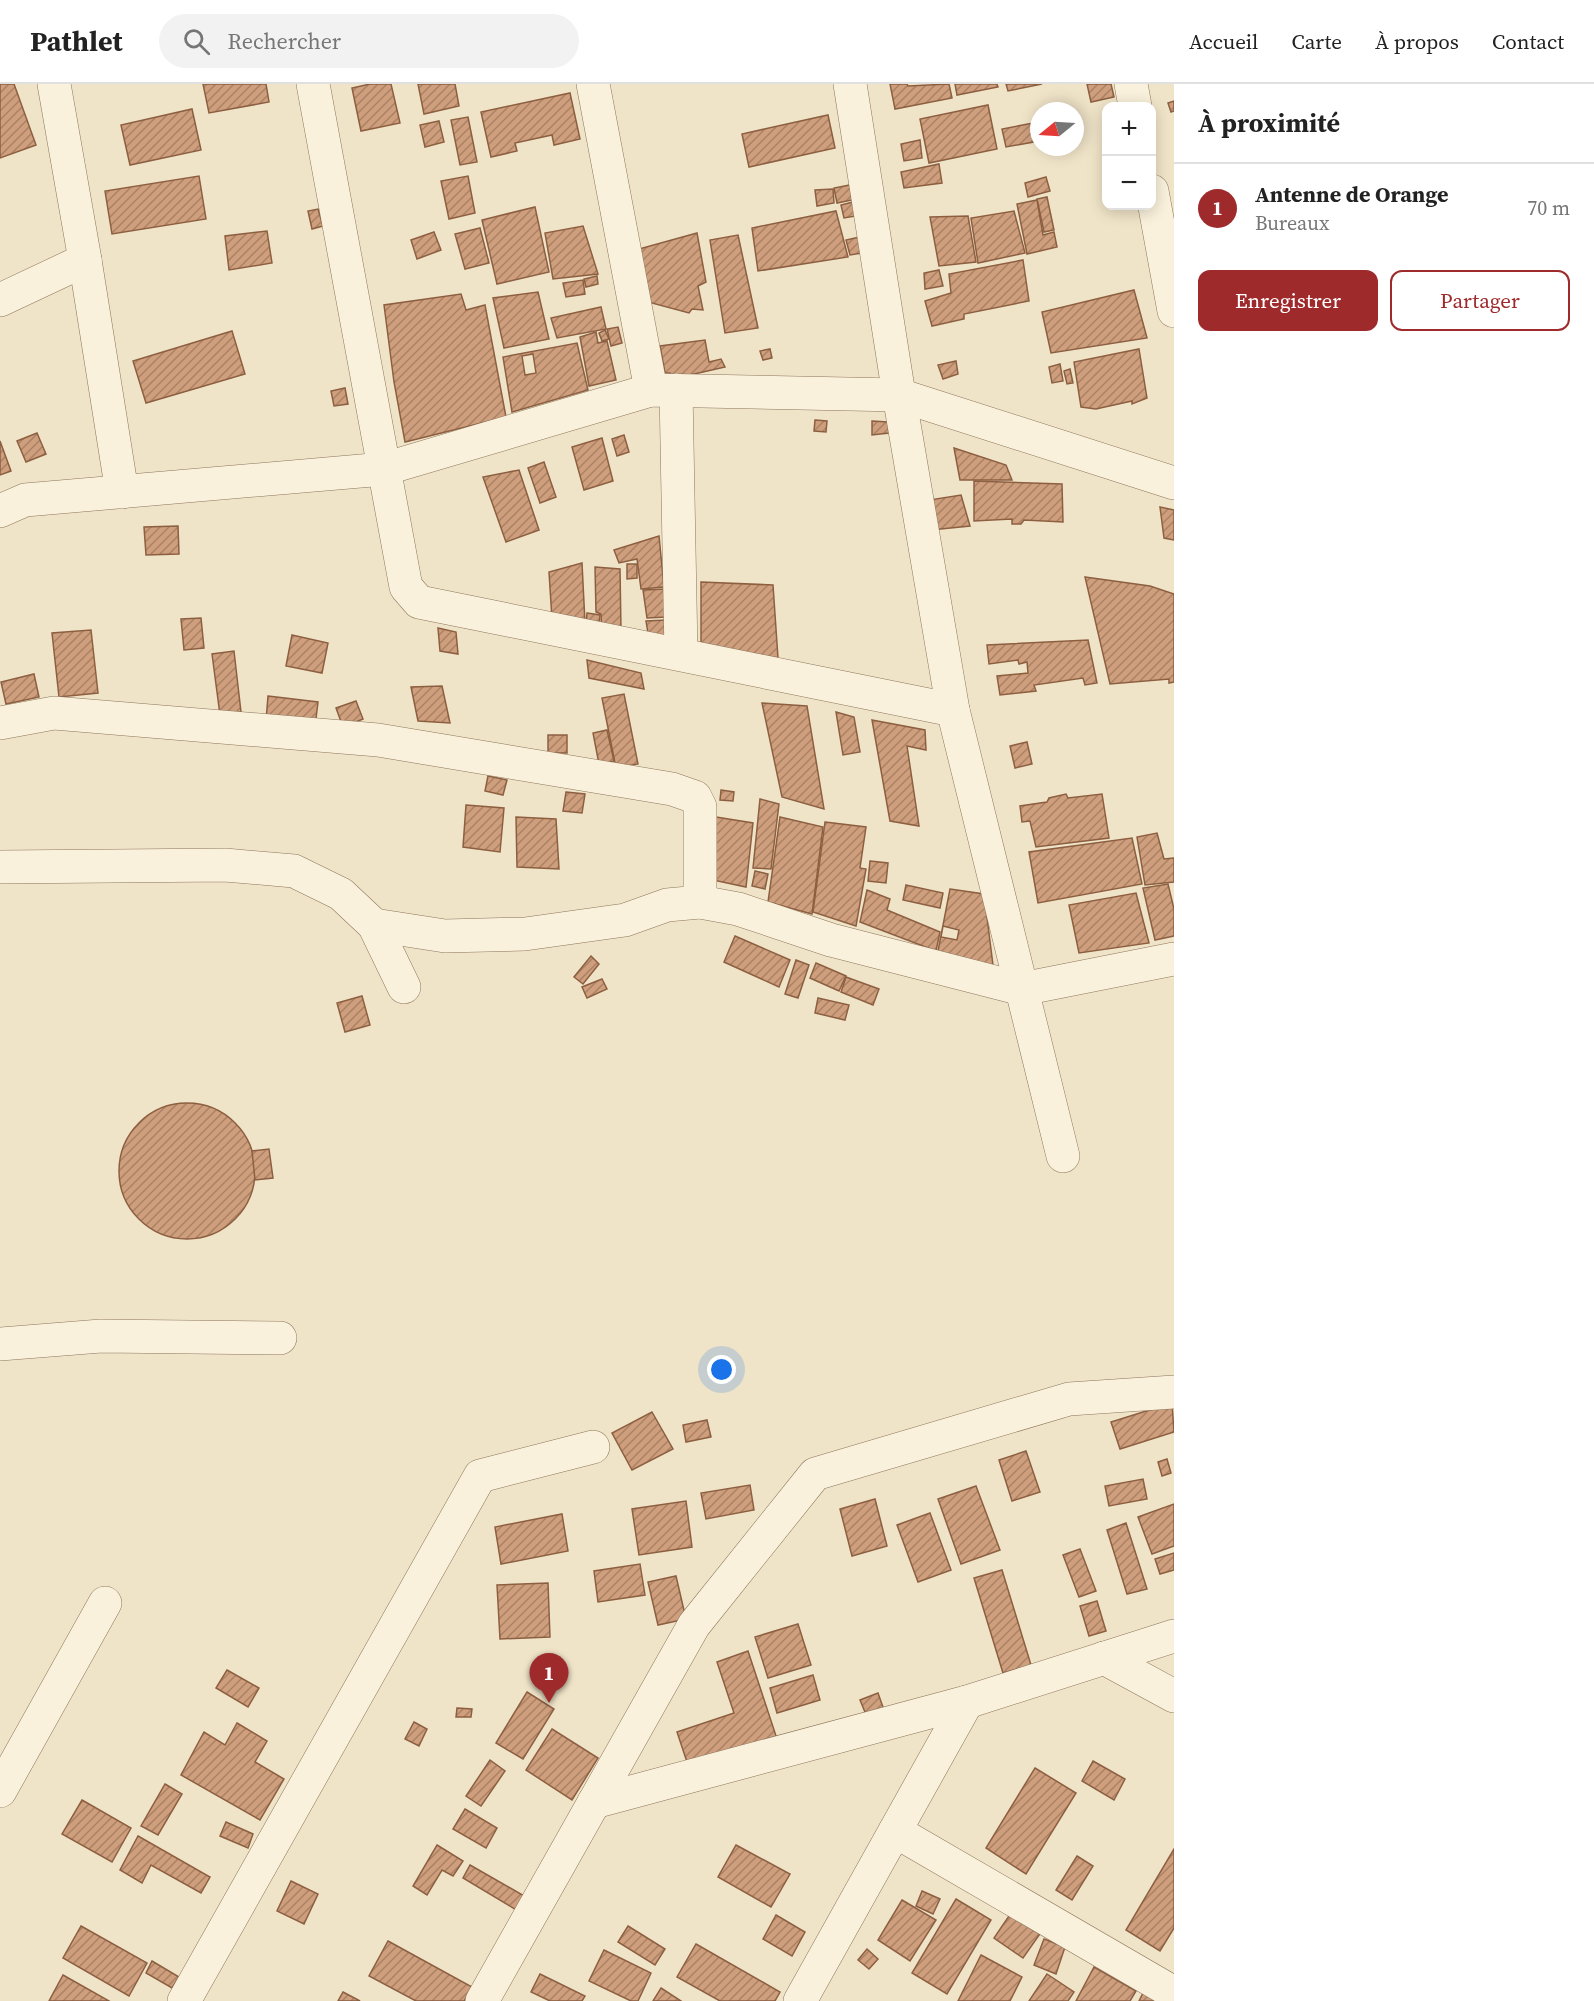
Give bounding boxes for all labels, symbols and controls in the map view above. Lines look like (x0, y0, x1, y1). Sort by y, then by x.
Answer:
search box (159, 14, 579, 68)
text: Pathlet (30, 22, 123, 60)
icon: search (180, 25, 213, 58)
text: Rechercher (228, 26, 341, 56)
text: Accueil (1189, 27, 1258, 56)
text: Carte (1291, 27, 1342, 56)
text: À propos (1375, 27, 1459, 56)
text: Contact (1492, 27, 1564, 56)
north arrow (1030, 102, 1084, 156)
map controls (1102, 102, 1156, 210)
button: + (1102, 102, 1156, 156)
text: À proximité (1198, 105, 1340, 141)
button: − (1102, 156, 1156, 210)
text: Antenne de Orange (1255, 179, 1448, 209)
text: 1 (1212, 194, 1223, 222)
text: 70 m (1527, 194, 1570, 222)
text: Bureaux (1255, 209, 1329, 237)
button: Enregistrer (1198, 270, 1378, 331)
button: Partager (1390, 270, 1570, 331)
your location (707, 1355, 736, 1384)
pin: 1 (530, 1654, 568, 1703)

